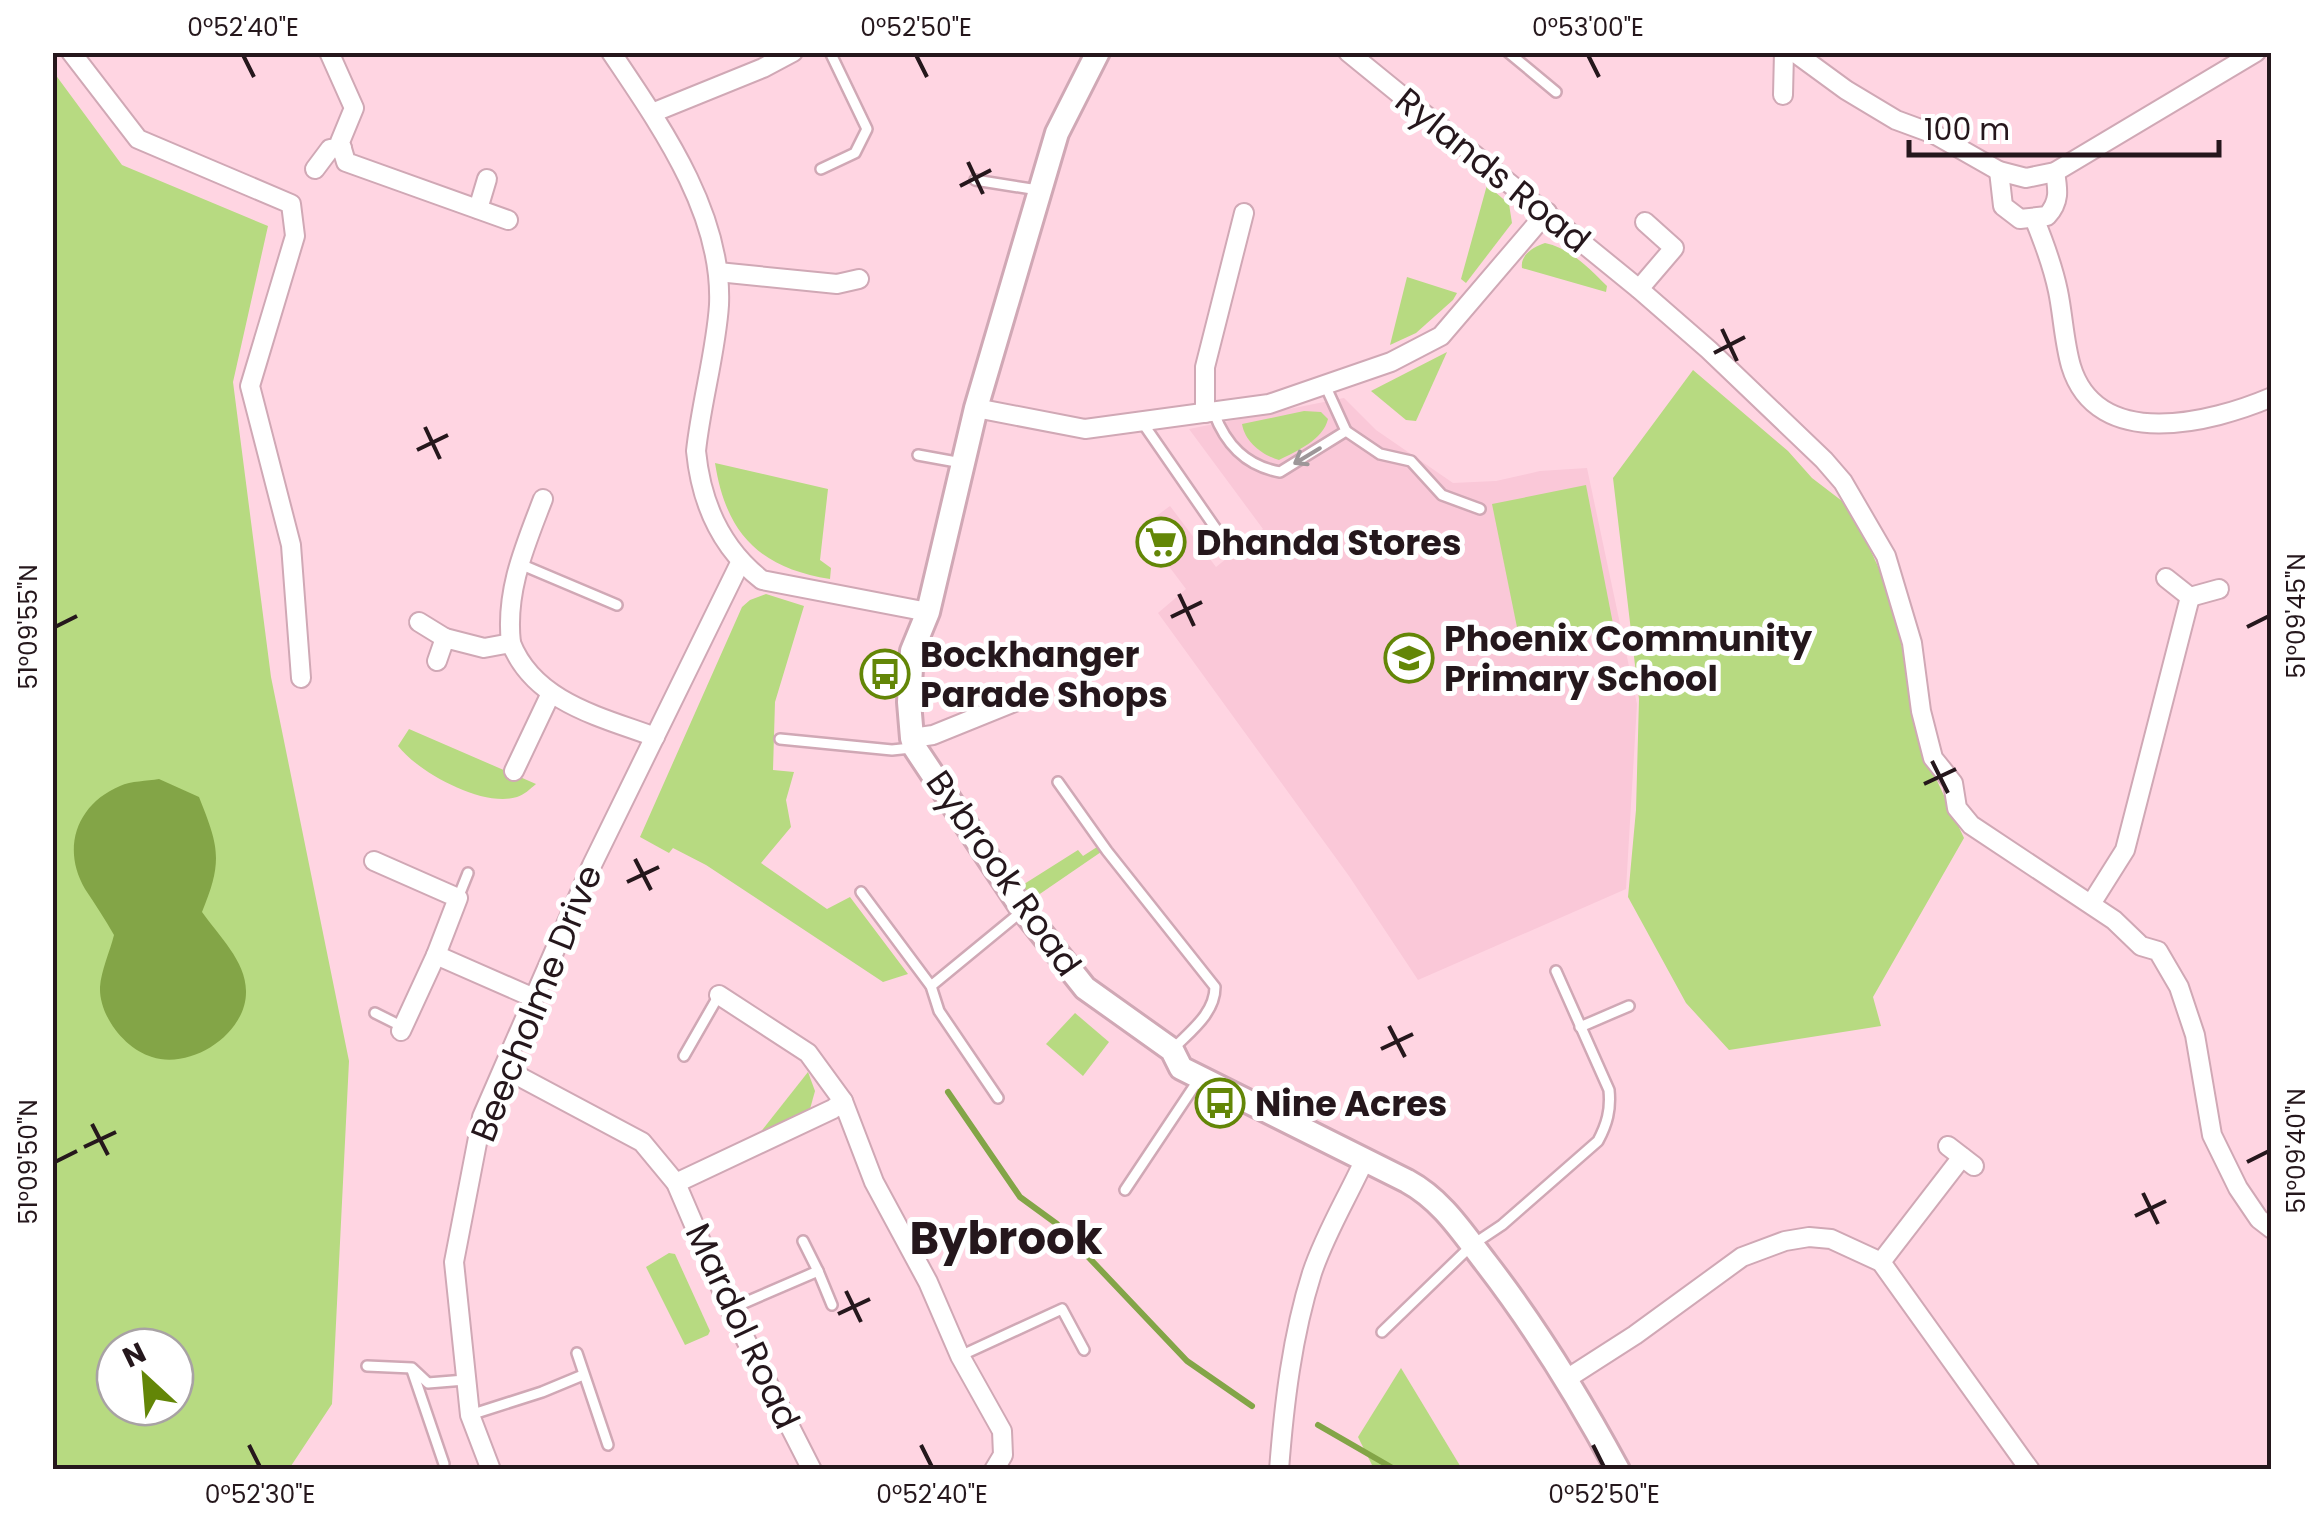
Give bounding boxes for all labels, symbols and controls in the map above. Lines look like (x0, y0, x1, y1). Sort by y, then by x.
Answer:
text: 0°52'40"E (187, 10, 299, 45)
text: 0°52'50"E (860, 10, 972, 45)
text: 0°53'00"E (1532, 10, 1644, 45)
street label: Rylands Road (1385, 76, 1601, 264)
scale bar (1909, 95, 2219, 157)
text: 100 m (1924, 108, 2010, 151)
one-way arrow (1293, 446, 1322, 466)
supermarket icon: Dhanda Stores (1135, 516, 1187, 568)
place label: Dhanda Stores (1196, 518, 1461, 567)
text: 51°09'45"N (2279, 553, 2314, 679)
text: 51°09'55"N (11, 564, 46, 690)
place label: Phoenix Community Primary School (1444, 614, 1813, 703)
place label: Bockhanger Parade Shops (920, 630, 1168, 719)
school or university icon: Phoenix Community Primary School (1383, 632, 1435, 684)
bus stop icon: Bockhanger Parade Shops (859, 648, 911, 700)
street label: Bybrook Road (915, 760, 1093, 986)
street label: Beecholme Drive (458, 857, 614, 1149)
bus stop icon: Nine Acres (1194, 1077, 1246, 1129)
place label: Nine Acres (1255, 1079, 1447, 1128)
text: 51°09'40"N (2279, 1088, 2314, 1214)
text: 51°09'50"N (11, 1099, 46, 1225)
district label: Bybrook (909, 1207, 1103, 1270)
street label: Mardol Road (674, 1215, 812, 1437)
north arrow (95, 1327, 195, 1427)
text: N (116, 1333, 152, 1377)
text: 0°52'30"E (205, 1477, 315, 1512)
text: 0°52'40"E (876, 1477, 988, 1512)
text: 0°52'50"E (1548, 1477, 1660, 1512)

